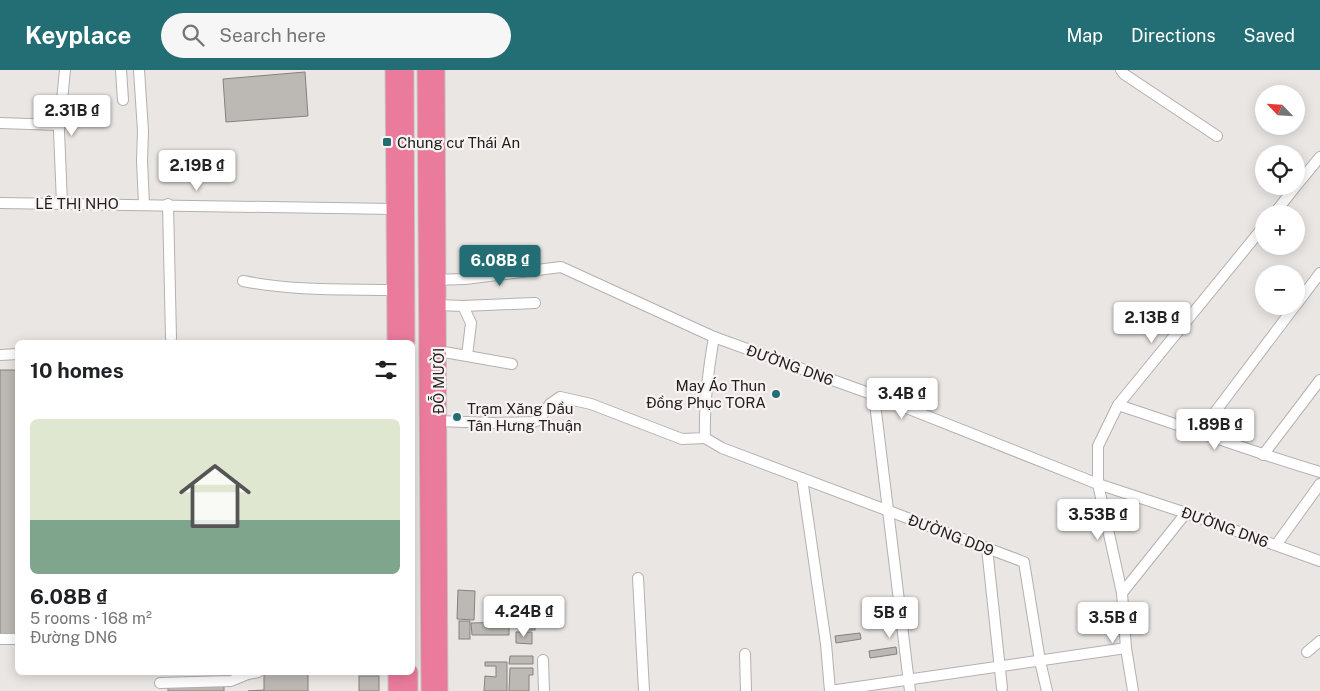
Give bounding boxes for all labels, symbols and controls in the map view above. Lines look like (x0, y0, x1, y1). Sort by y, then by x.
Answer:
search box (161, 13, 511, 58)
text: Keyplace (25, 21, 131, 49)
icon: search (179, 21, 207, 49)
text: Search here (219, 24, 326, 46)
text: Map (1066, 25, 1103, 46)
text: Directions (1131, 25, 1216, 46)
text: Saved (1244, 25, 1295, 46)
north arrow (1255, 85, 1305, 135)
map controls (1255, 85, 1305, 315)
pin: 2.31B ₫ (26, 94, 118, 137)
text: 2.31B ₫ (44, 101, 100, 120)
place label: Chung cư Thái An (397, 134, 520, 151)
marker: Chung cư Thái An (381, 136, 393, 148)
button: locate (1255, 145, 1305, 195)
pin: 2.19B ₫ (151, 150, 243, 192)
text: 2.19B ₫ (170, 156, 225, 175)
street label: LÊ THỊ NHO (35, 195, 119, 212)
button: + (1255, 205, 1305, 255)
pin: 6.08B ₫ (454, 244, 546, 287)
text: 6.08B ₫ (470, 251, 530, 270)
button: − (1255, 265, 1305, 315)
pin: 2.13B ₫ (1106, 302, 1198, 344)
text: 2.13B ₫ (1124, 308, 1180, 327)
street label: ĐƯỜNG DN6 (744, 340, 836, 389)
street label: ĐỖ MƯỜI (428, 348, 447, 414)
icon: filters (372, 356, 400, 384)
text: 10 homes (30, 358, 124, 383)
place label: May Áo Thun Đồng Phục TORA (646, 377, 766, 411)
pin: 3.4B ₫ (861, 378, 943, 420)
text: 3.4B ₫ (878, 384, 926, 403)
marker: May Áo Thun Đồng Phục TORA (770, 388, 782, 400)
place label: Trạm Xăng Dầu Tân Hưng Thuận (467, 400, 582, 434)
pin: 1.89B ₫ (1169, 408, 1261, 451)
marker: Trạm Xăng Dầu Tân Hưng Thuận (451, 411, 463, 423)
text: 1.89B ₫ (1187, 415, 1243, 434)
icon: home (170, 451, 260, 541)
pin: 3.53B ₫ (1052, 498, 1144, 541)
street label: ĐƯỜNG DN6 (1179, 502, 1271, 551)
text: 3.53B ₫ (1068, 505, 1128, 524)
street label: ĐƯỜNG DD9 (906, 510, 997, 559)
text: 6.08B ₫ (30, 584, 107, 609)
pin: 4.24B ₫ (478, 596, 570, 638)
pin: 5B ₫ (860, 596, 920, 639)
text: 4.24B ₫ (495, 602, 553, 621)
pin: 3.5B ₫ (1072, 602, 1154, 644)
text: 5B ₫ (873, 603, 907, 622)
text: 3.5B ₫ (1089, 608, 1137, 627)
text: 5 rooms · 168 m² (30, 609, 152, 628)
text: Đường DN6 (30, 628, 117, 647)

